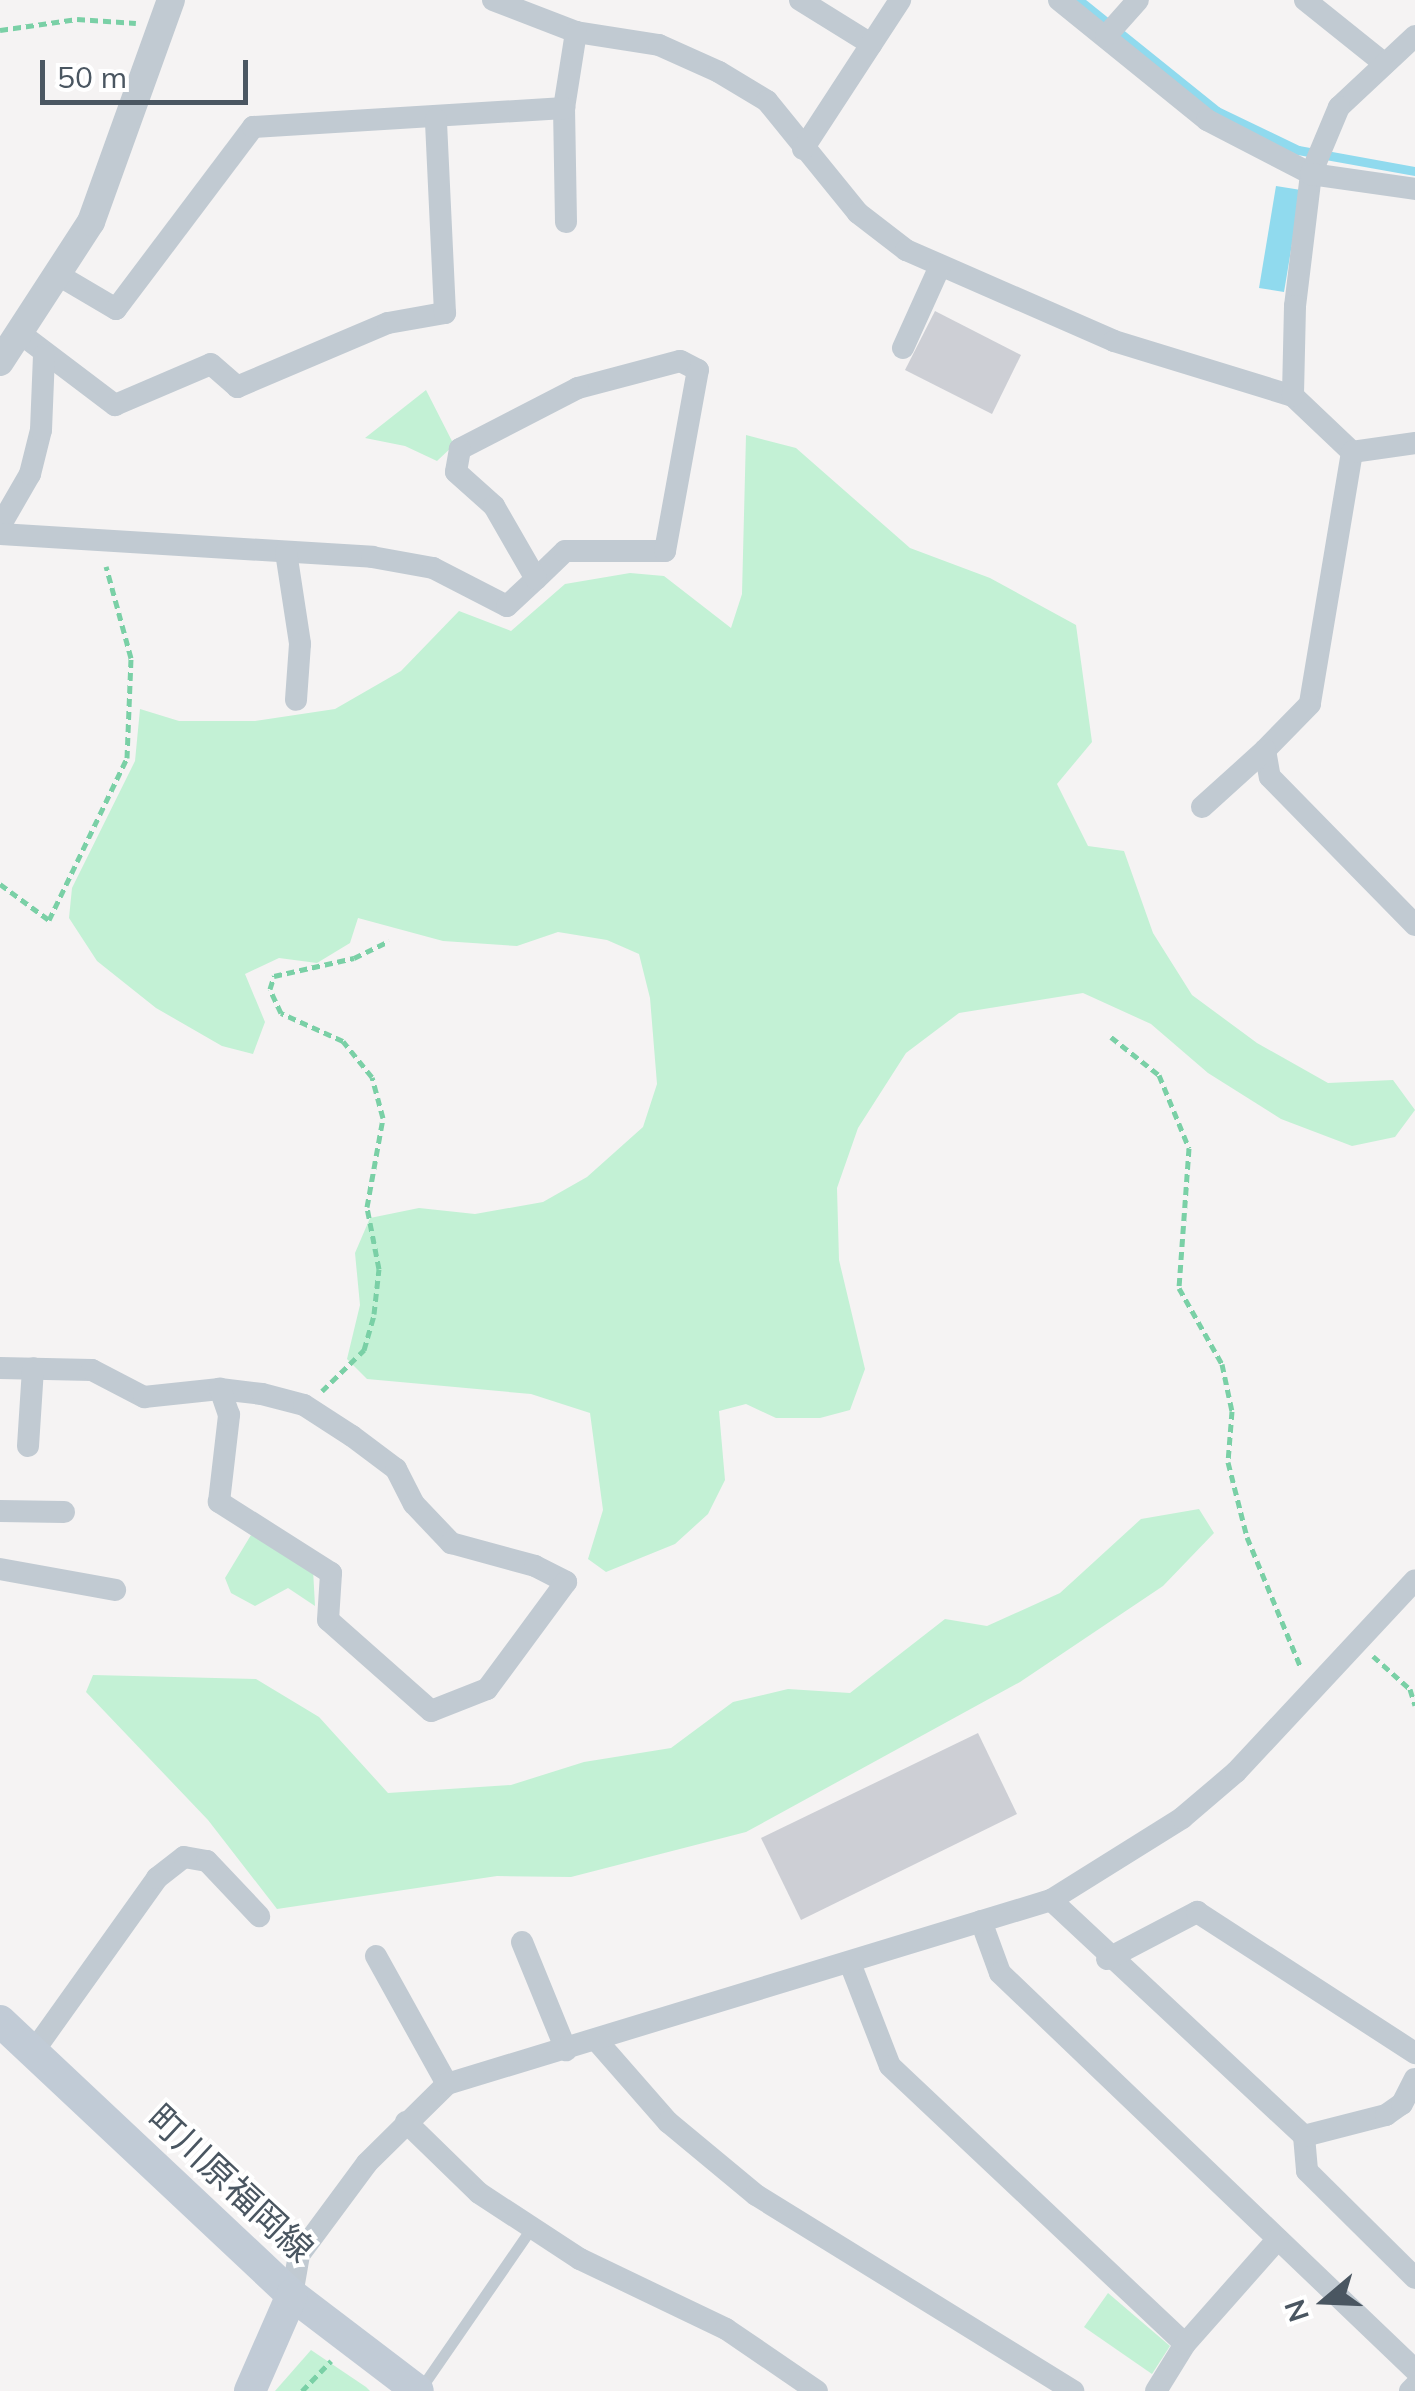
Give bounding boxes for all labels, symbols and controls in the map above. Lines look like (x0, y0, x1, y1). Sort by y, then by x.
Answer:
scale bar (45, 40, 252, 102)
text: 50 m (57, 58, 127, 96)
street label: 町川原福岡線 (140, 2096, 322, 2270)
north arrow (1275, 2251, 1375, 2351)
text: N (1276, 2295, 1316, 2327)

